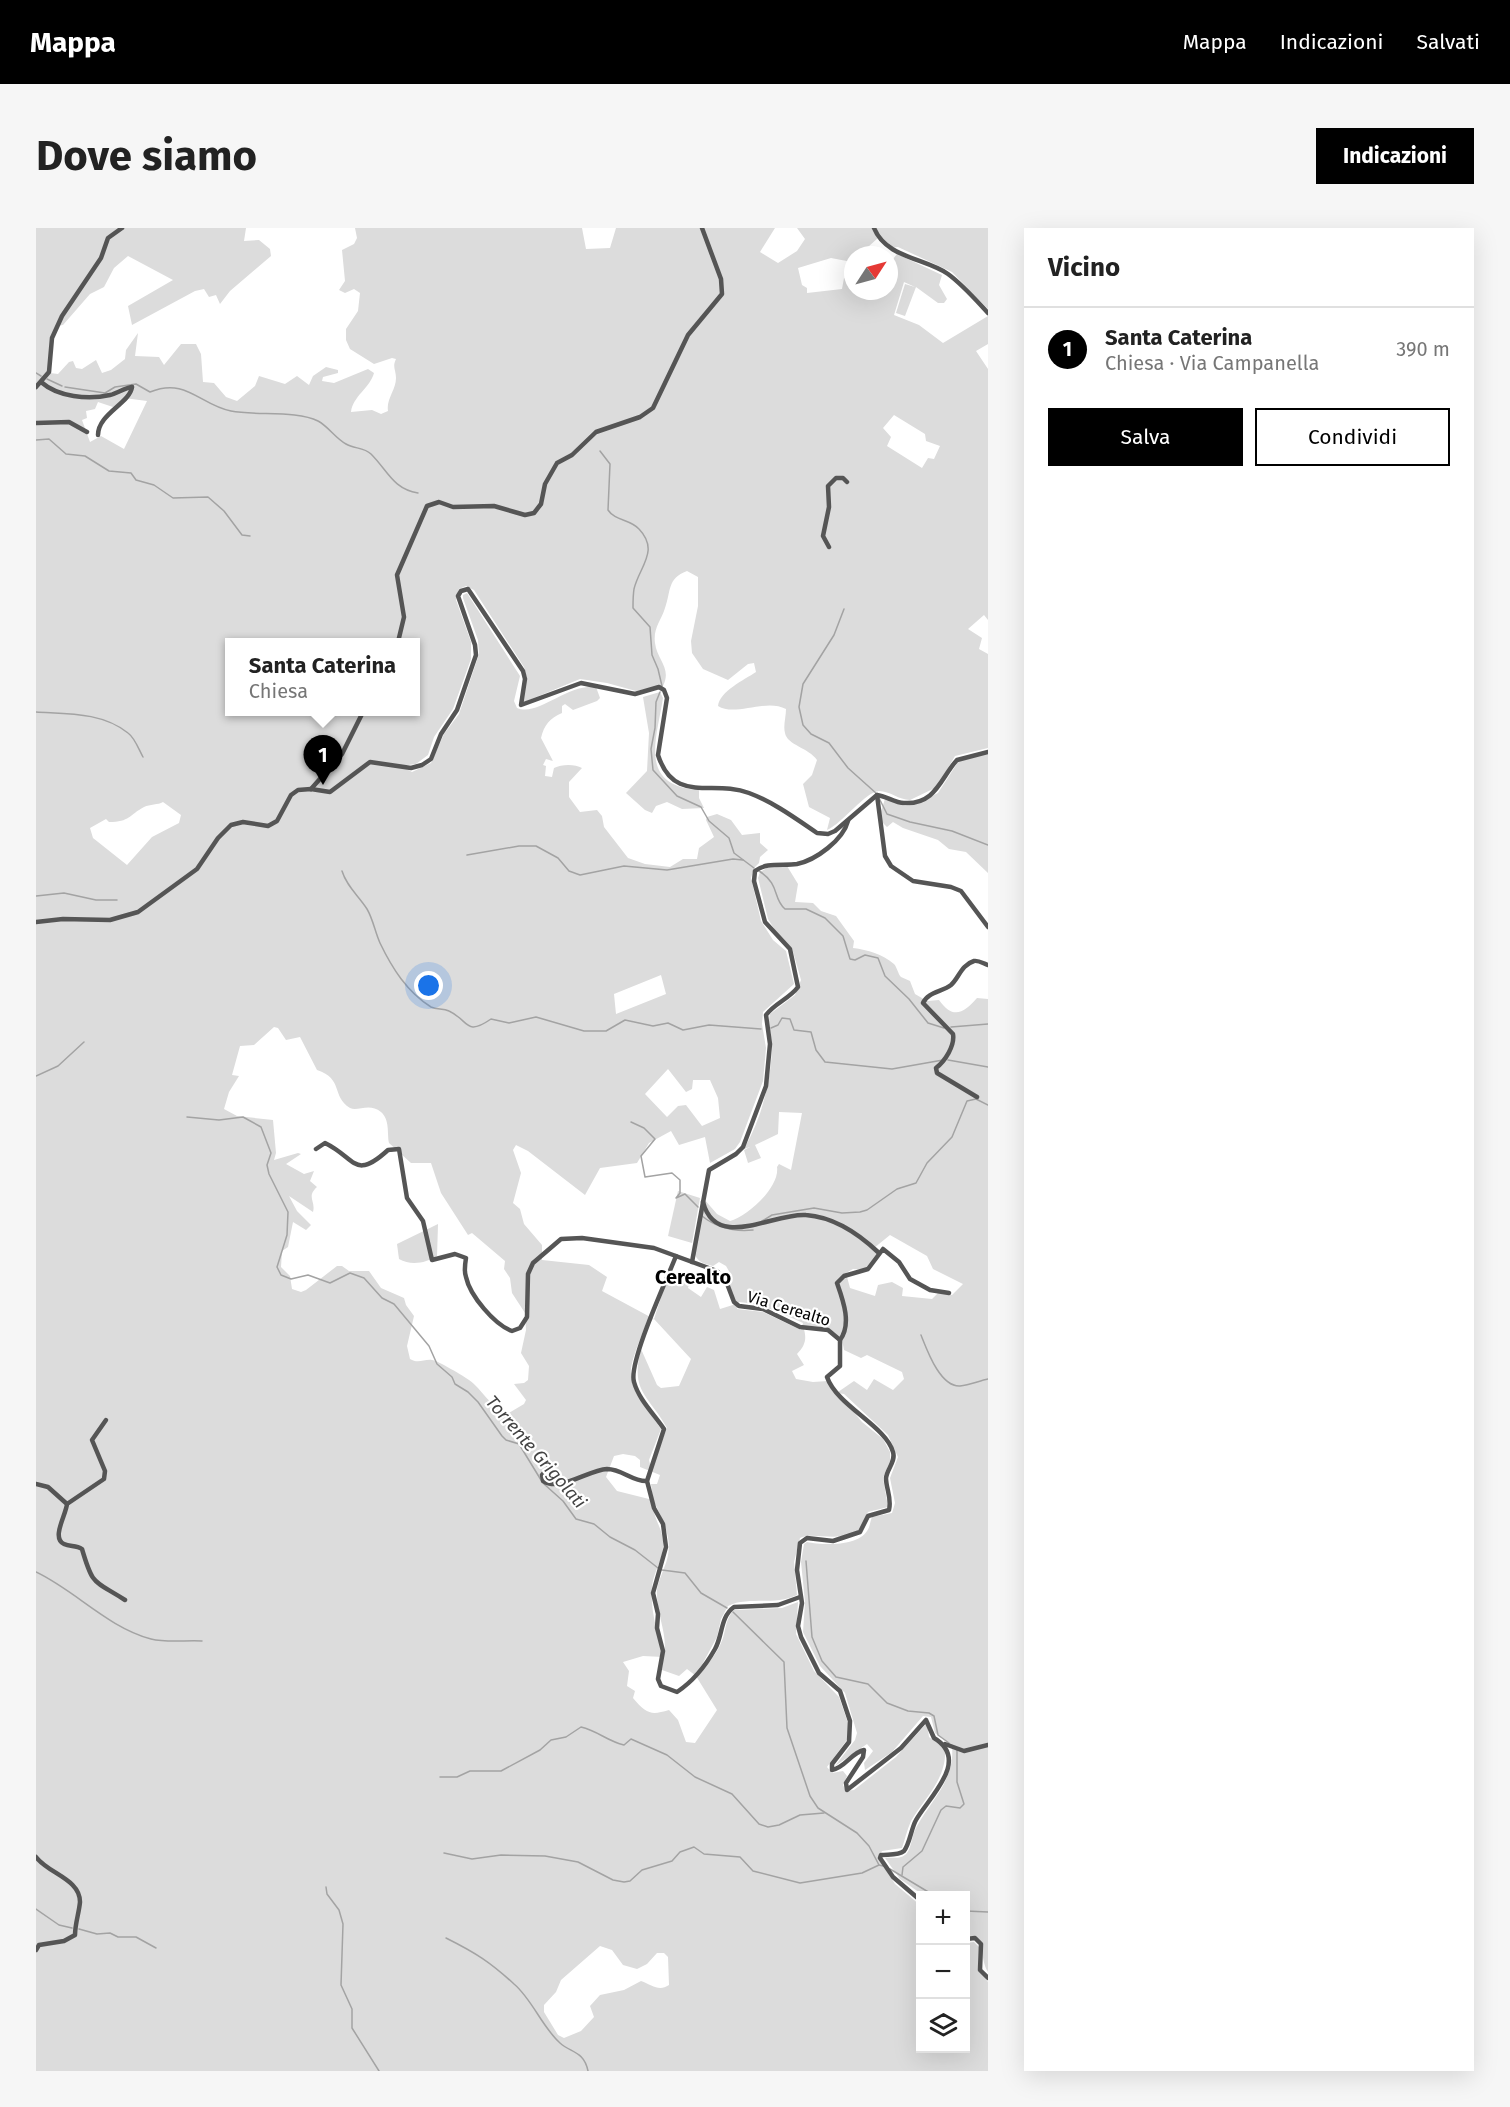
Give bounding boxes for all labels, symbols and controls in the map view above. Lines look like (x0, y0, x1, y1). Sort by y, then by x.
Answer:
text: Mappa (30, 26, 116, 59)
text: Mappa (1183, 29, 1247, 55)
text: Indicazioni (1280, 29, 1383, 55)
text: Salvati (1416, 29, 1480, 55)
button: Indicazioni (1316, 128, 1474, 184)
text: Dove siamo (36, 131, 257, 181)
north arrow (844, 246, 898, 300)
text: Vicino (1048, 252, 1120, 283)
text: Santa Caterina (1105, 324, 1252, 351)
text: 1 (1063, 337, 1072, 361)
text: 390 m (1396, 337, 1450, 361)
text: Chiesa · Via Campanella (1105, 351, 1319, 375)
button: Salva (1048, 408, 1243, 466)
button: Condividi (1255, 408, 1450, 466)
popup (225, 638, 420, 716)
text: Santa Caterina (249, 652, 396, 679)
text: Chiesa (249, 679, 308, 703)
pin: 1 (304, 736, 342, 785)
your location (414, 971, 443, 1000)
district label: Cerealto (655, 1265, 731, 1289)
street label: Via Cerealto (745, 1287, 833, 1330)
water label: Torrente Grigolati (481, 1391, 591, 1513)
map controls (916, 1891, 970, 2053)
button: + (916, 1891, 970, 1945)
button: − (916, 1945, 970, 1999)
button: layers (916, 1999, 970, 2053)

